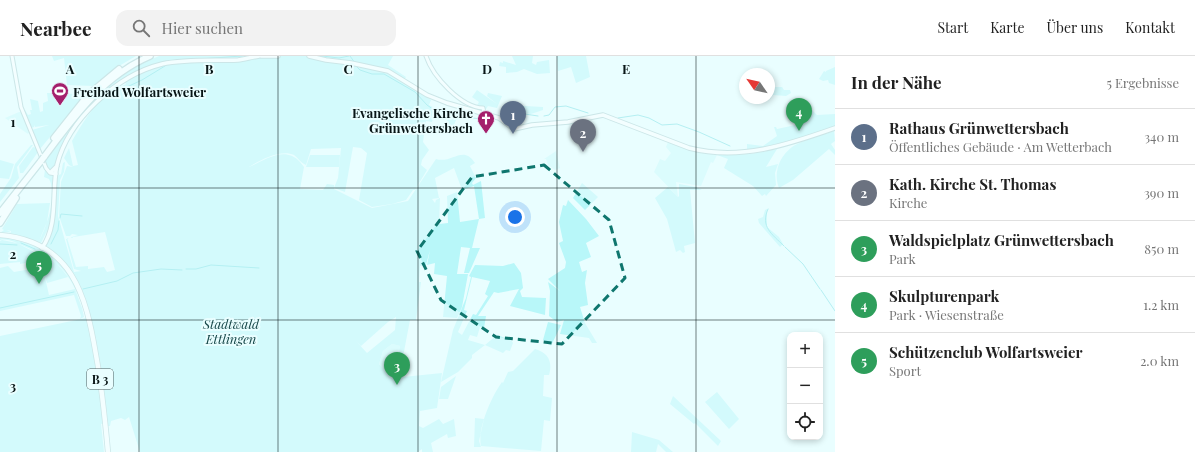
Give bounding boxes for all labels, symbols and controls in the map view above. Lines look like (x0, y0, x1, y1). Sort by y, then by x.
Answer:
search box (116, 10, 396, 46)
text: Nearbee (20, 15, 92, 41)
icon: search (130, 17, 152, 39)
text: Hier suchen (162, 18, 243, 38)
text: Start (937, 18, 968, 37)
text: Karte (990, 18, 1025, 37)
text: Über uns (1047, 18, 1103, 37)
text: Kontakt (1125, 18, 1175, 37)
text: A (65, 60, 75, 77)
text: B (205, 60, 214, 77)
text: C (343, 60, 353, 77)
text: D (482, 60, 492, 77)
text: E (622, 60, 630, 77)
north arrow (739, 68, 775, 104)
text: In der Nähe (851, 71, 942, 93)
text: 5 Ergebnisse (1106, 74, 1179, 91)
sports icon: Freibad Wolfartsweier (50, 81, 70, 106)
place label: Freibad Wolfartsweier (73, 83, 206, 100)
pin: 4 (786, 98, 812, 131)
pin: 1 (500, 101, 526, 134)
place label: Evangelische Kirche Grünwettersbach (352, 104, 473, 136)
church icon: Evangelische Kirche Grünwettersbach (476, 109, 496, 134)
text: 1 (11, 113, 16, 130)
text: Rathaus Grünwettersbach (889, 118, 1069, 138)
pin: 2 (570, 119, 596, 152)
text: 1 (862, 128, 866, 145)
text: 340 m (1144, 128, 1179, 145)
text: Öffentliches Gebäude · Am Wetterbach (889, 138, 1112, 155)
text: Kath. Kirche St. Thomas (889, 174, 1056, 194)
text: 2 (861, 184, 867, 201)
text: 390 m (1144, 184, 1179, 201)
text: Kirche (889, 194, 927, 211)
your location (505, 207, 525, 227)
text: Waldspielplatz Grünwettersbach (889, 230, 1114, 250)
text: 3 (861, 240, 867, 257)
text: 850 m (1144, 240, 1179, 257)
text: 2 (10, 245, 17, 262)
text: Park (889, 250, 916, 267)
pin: 5 (26, 251, 52, 284)
text: Skulpturenpark (889, 286, 999, 306)
text: 4 (861, 296, 867, 313)
text: 1.2 km (1143, 296, 1179, 313)
text: Park · Wiesenstraße (889, 306, 1004, 323)
park label: Stadtwald Ettlingen (202, 315, 260, 347)
map controls (787, 332, 823, 440)
button: + (787, 332, 823, 368)
text: Schützenclub Wolfartsweier (889, 342, 1082, 362)
pin: 3 (384, 352, 410, 385)
text: 5 (861, 352, 867, 369)
text: 2.0 km (1140, 352, 1179, 369)
text: Sport (889, 362, 921, 379)
button: − (787, 368, 823, 404)
road number: B 3 (87, 369, 113, 389)
text: 3 (10, 377, 16, 394)
button: locate (787, 404, 823, 440)

